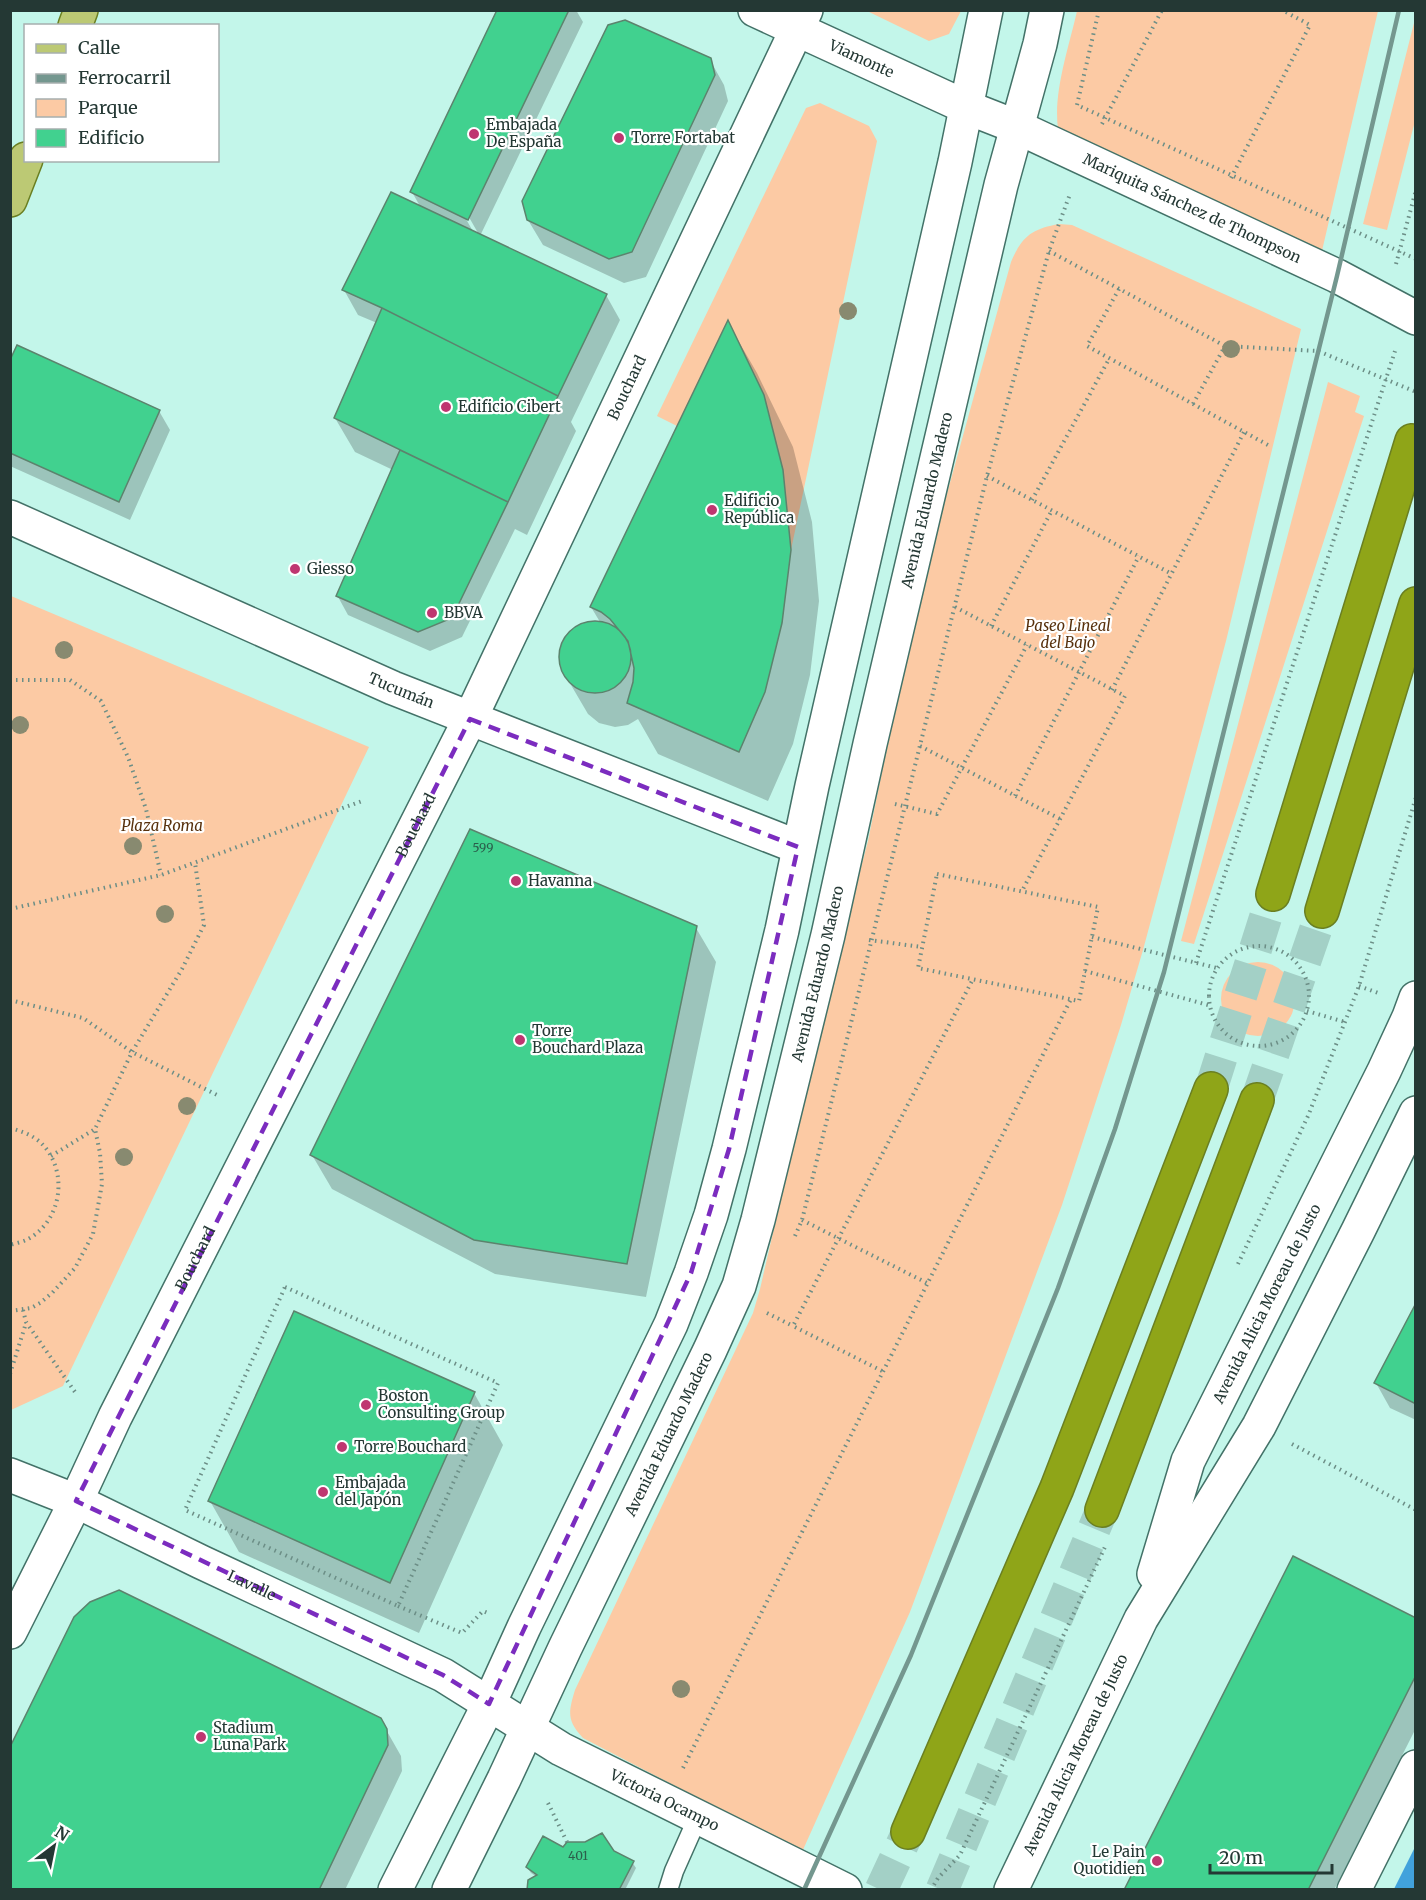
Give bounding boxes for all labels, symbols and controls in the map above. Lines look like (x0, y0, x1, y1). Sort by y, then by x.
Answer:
legend (24, 24, 219, 162)
street label: Viamonte (825, 35, 897, 82)
text: Calle (78, 36, 120, 59)
text: Ferrocarril (78, 66, 171, 89)
text: Parque (78, 96, 138, 119)
place label: Embajada De España (486, 115, 561, 151)
text: Edificio (78, 126, 144, 149)
marker: Embajada De España (467, 127, 481, 141)
place label: Torre Fortabat (631, 128, 735, 147)
marker: Torre Fortabat (612, 131, 626, 145)
street label: Mariquita Sánchez de Thompson (1080, 149, 1304, 267)
street label: Bouchard (603, 352, 650, 423)
place label: Edificio Cibert (458, 397, 561, 416)
marker: Edificio Cibert (439, 400, 453, 414)
street label: Avenida Eduardo Madero (897, 410, 956, 591)
place label: Edificio República (724, 491, 794, 527)
marker: Edificio República (705, 503, 719, 517)
place label: Giesso (307, 559, 354, 578)
marker: Giesso (288, 562, 302, 576)
place label: BBVA (444, 603, 483, 622)
marker: BBVA (425, 606, 439, 620)
park label: Paseo Lineal del Bajo (1025, 616, 1111, 652)
street label: Tucumán (365, 668, 437, 712)
street label: Bouchard (391, 790, 440, 860)
park label: Plaza Roma (121, 816, 203, 835)
house number: 599 (472, 840, 494, 855)
place label: Havanna (528, 871, 592, 890)
marker: Havanna (509, 874, 523, 888)
street label: Avenida Eduardo Madero (787, 884, 848, 1065)
place label: Torre Bouchard Plaza (532, 1021, 643, 1057)
marker: Torre Bouchard Plaza (513, 1033, 527, 1047)
street label: Avenida Alicia Moreau de Justo (1208, 1200, 1325, 1407)
street label: Bouchard (171, 1223, 219, 1294)
street label: Avenida Eduardo Madero (620, 1349, 717, 1520)
place label: Boston Consulting Group (378, 1386, 505, 1422)
marker: Boston Consulting Group (359, 1398, 373, 1412)
place label: Torre Bouchard (354, 1437, 466, 1456)
marker: Torre Bouchard (335, 1440, 349, 1454)
place label: Embajada del Japón (335, 1473, 406, 1509)
marker: Embajada del Japón (316, 1485, 330, 1499)
street label: Lavalle (225, 1566, 279, 1605)
street label: Avenida Alicia Moreau de Justo (1019, 1651, 1132, 1859)
place label: Stadium Luna Park (213, 1718, 287, 1754)
marker: Stadium Luna Park (194, 1730, 208, 1744)
street label: Victoria Ocampo (606, 1764, 723, 1835)
north arrow (24, 1816, 84, 1876)
text: N (51, 1821, 73, 1845)
scale bar (1210, 1837, 1332, 1875)
place label: Le Pain Quotidien (1073, 1842, 1145, 1878)
text: 20 m (1219, 1846, 1263, 1869)
house number: 401 (568, 1848, 589, 1863)
marker: Le Pain Quotidien (1150, 1854, 1164, 1868)

